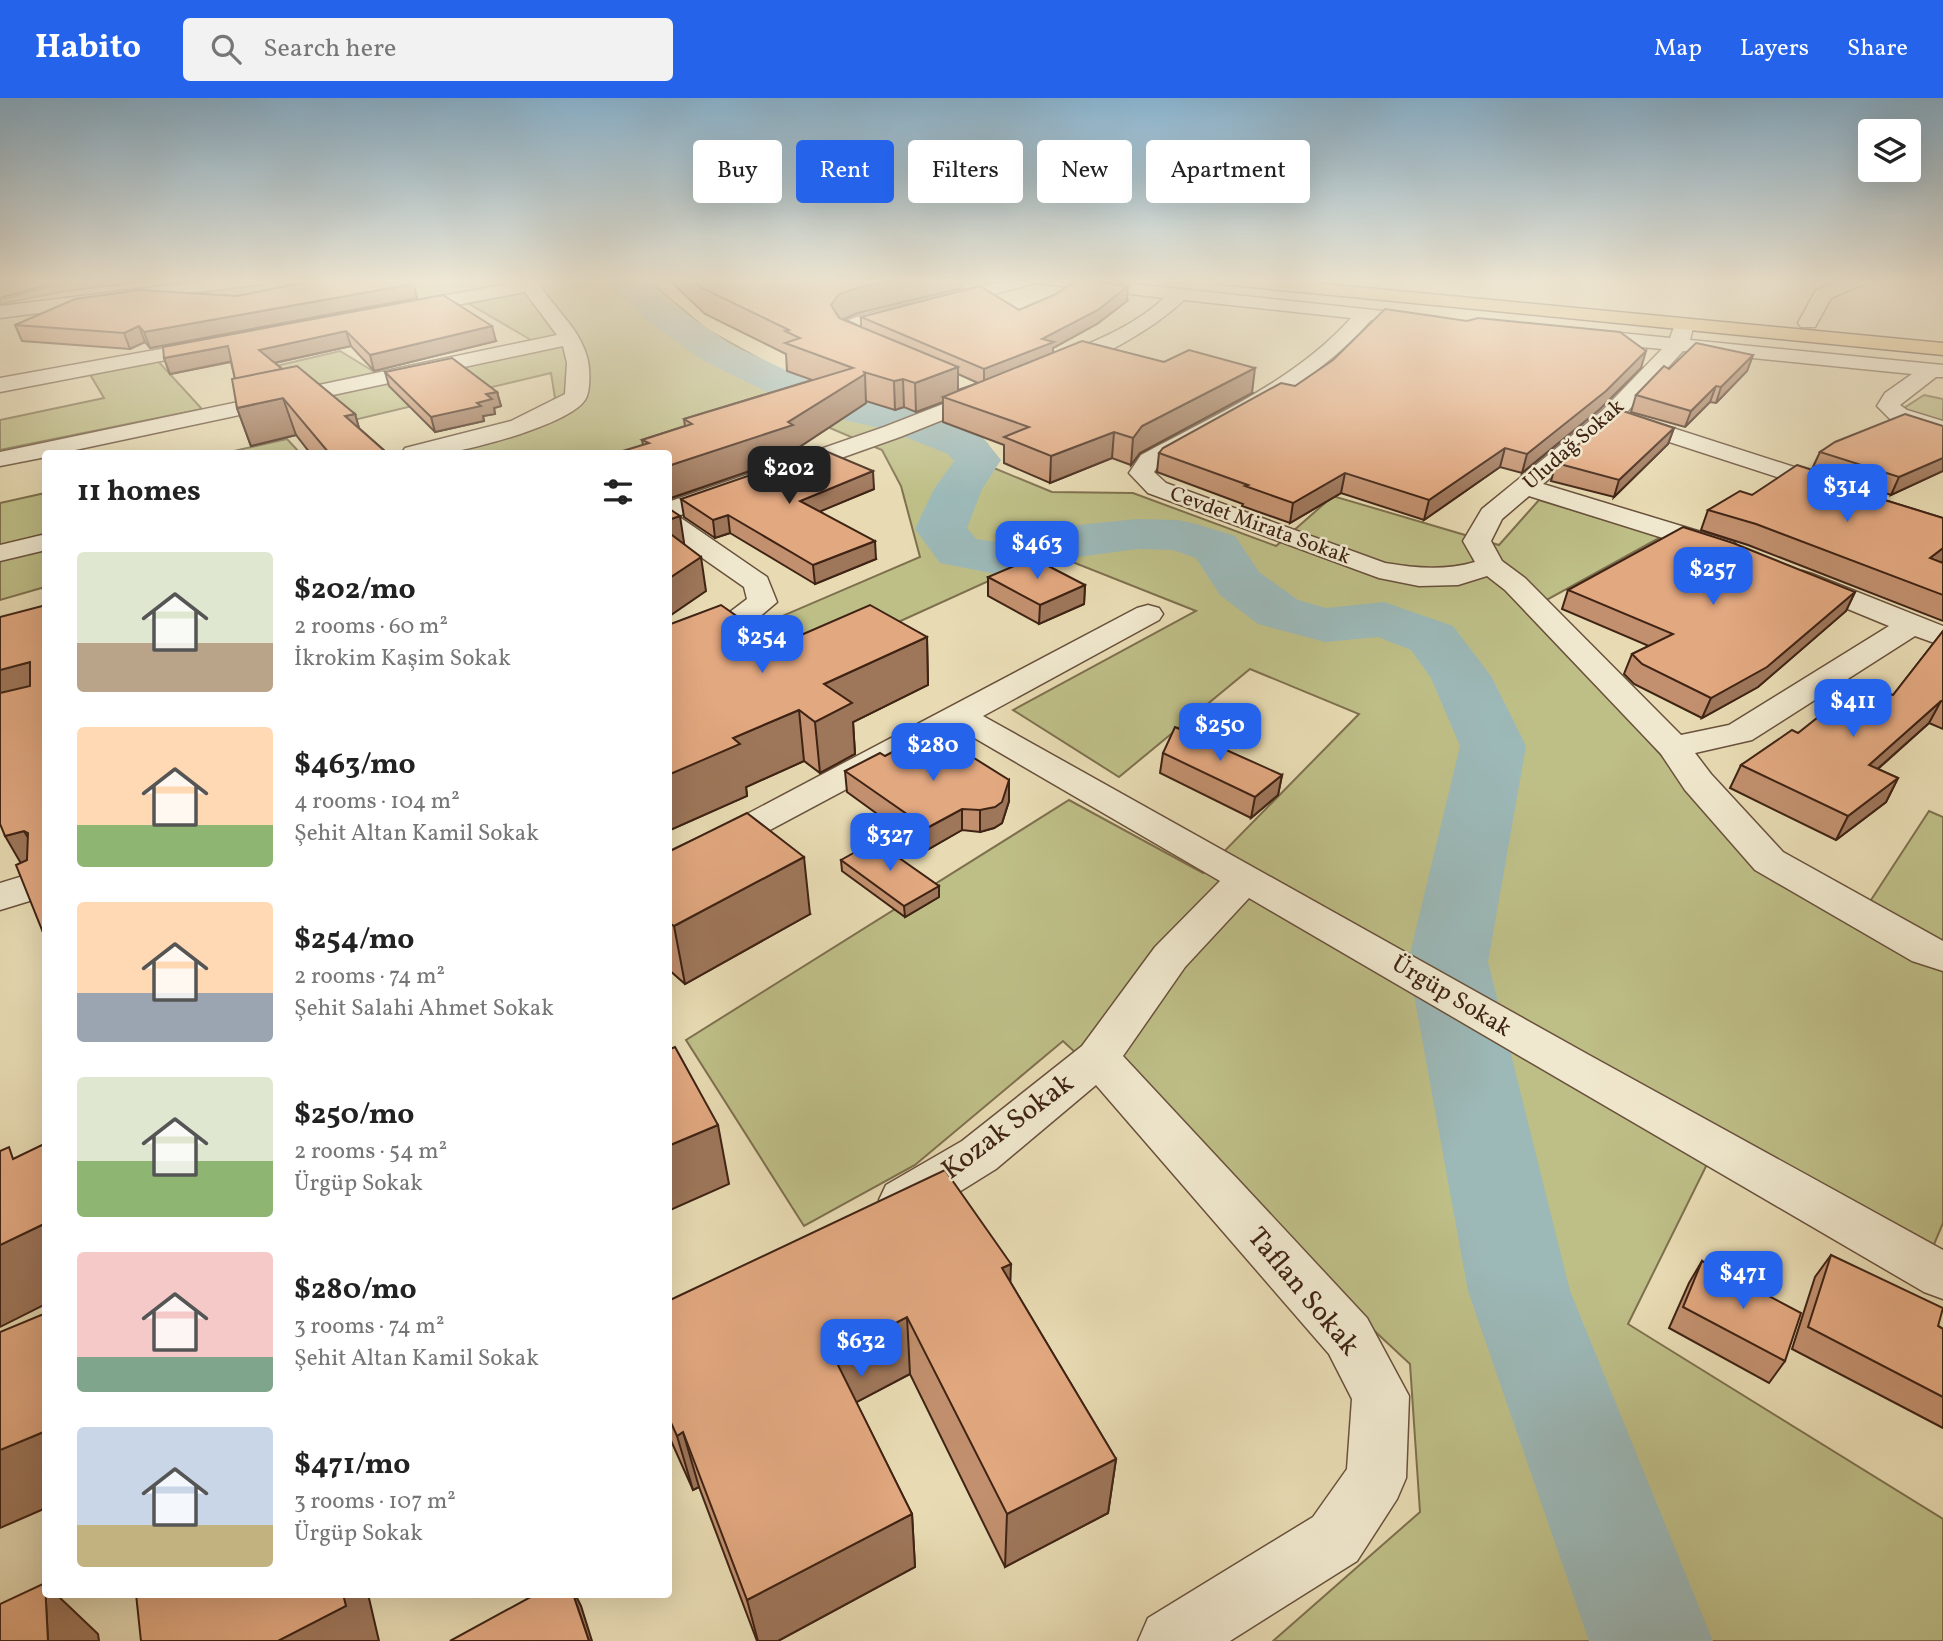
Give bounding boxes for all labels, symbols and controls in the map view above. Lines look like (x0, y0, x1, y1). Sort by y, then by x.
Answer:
search box (183, 18, 673, 81)
text: Habito (35, 26, 141, 72)
icon: search (207, 30, 245, 68)
text: Search here (263, 31, 396, 67)
text: Map (1654, 32, 1702, 66)
text: Layers (1740, 32, 1809, 66)
text: Share (1847, 32, 1908, 66)
map controls (1858, 119, 1921, 182)
button: layers (1858, 119, 1921, 182)
chip: Buy (693, 140, 782, 203)
chip: Rent (796, 140, 894, 203)
chip: Filters (908, 140, 1023, 203)
chip: New (1037, 140, 1132, 203)
chip: Apartment (1146, 140, 1310, 203)
street label: Uludağ Sokak (1517, 393, 1631, 497)
pin: $202 (748, 446, 830, 506)
text: $202 (764, 453, 814, 485)
pin: $314 (1806, 464, 1888, 524)
text: 11 homes (77, 471, 201, 513)
text: $314 (1823, 471, 1871, 503)
icon: filters (599, 473, 637, 511)
street label: Cevdet Mirata Sokak (1166, 480, 1355, 572)
pin: $463 (996, 522, 1078, 581)
text: $463 (1012, 528, 1062, 560)
pin: $257 (1672, 547, 1754, 607)
text: $257 (1690, 554, 1736, 586)
text: $202/mo (294, 569, 416, 611)
icon: home (133, 580, 217, 664)
text: 2 rooms · 60 m² (294, 611, 448, 643)
pin: $254 (721, 616, 803, 675)
text: $254 (737, 622, 787, 654)
text: İkrokim Kaşim Sokak (294, 643, 511, 675)
pin: $411 (1812, 680, 1894, 739)
text: $411 (1830, 686, 1876, 718)
pin: $250 (1179, 704, 1261, 763)
text: $250 (1195, 710, 1245, 742)
pin: $280 (892, 724, 974, 783)
text: $280 (907, 730, 959, 762)
text: $463/mo (294, 744, 416, 786)
icon: home (133, 755, 217, 839)
text: 4 rooms · 104 m² (294, 786, 460, 818)
pin: $327 (849, 814, 931, 873)
text: Şehit Altan Kamil Sokak (294, 818, 539, 850)
text: $327 (866, 820, 914, 852)
text: $254/mo (294, 919, 414, 961)
icon: home (133, 930, 217, 1014)
street label: Ürgüp Sokak (1385, 948, 1517, 1046)
text: 2 rooms · 74 m² (294, 961, 445, 993)
text: Şehit Salahi Ahmet Sokak (294, 993, 554, 1025)
street label: Kozak Sokak (934, 1064, 1082, 1190)
text: $250/mo (294, 1094, 414, 1136)
icon: home (133, 1105, 217, 1189)
text: 2 rooms · 54 m² (294, 1136, 447, 1168)
text: Ürgüp Sokak (294, 1168, 423, 1200)
street label: Taflan Sokak (1238, 1219, 1368, 1365)
pin: $471 (1702, 1252, 1784, 1311)
text: $471 (1720, 1258, 1766, 1290)
text: $280/mo (294, 1269, 417, 1311)
icon: home (133, 1280, 217, 1364)
text: 3 rooms · 74 m² (294, 1311, 444, 1343)
pin: $632 (820, 1320, 902, 1379)
text: $632 (836, 1326, 886, 1358)
text: Şehit Altan Kamil Sokak (294, 1343, 539, 1375)
text: $471/mo (294, 1444, 410, 1486)
icon: home (133, 1455, 217, 1539)
text: 3 rooms · 107 m² (294, 1486, 456, 1518)
text: Ürgüp Sokak (294, 1518, 423, 1550)

